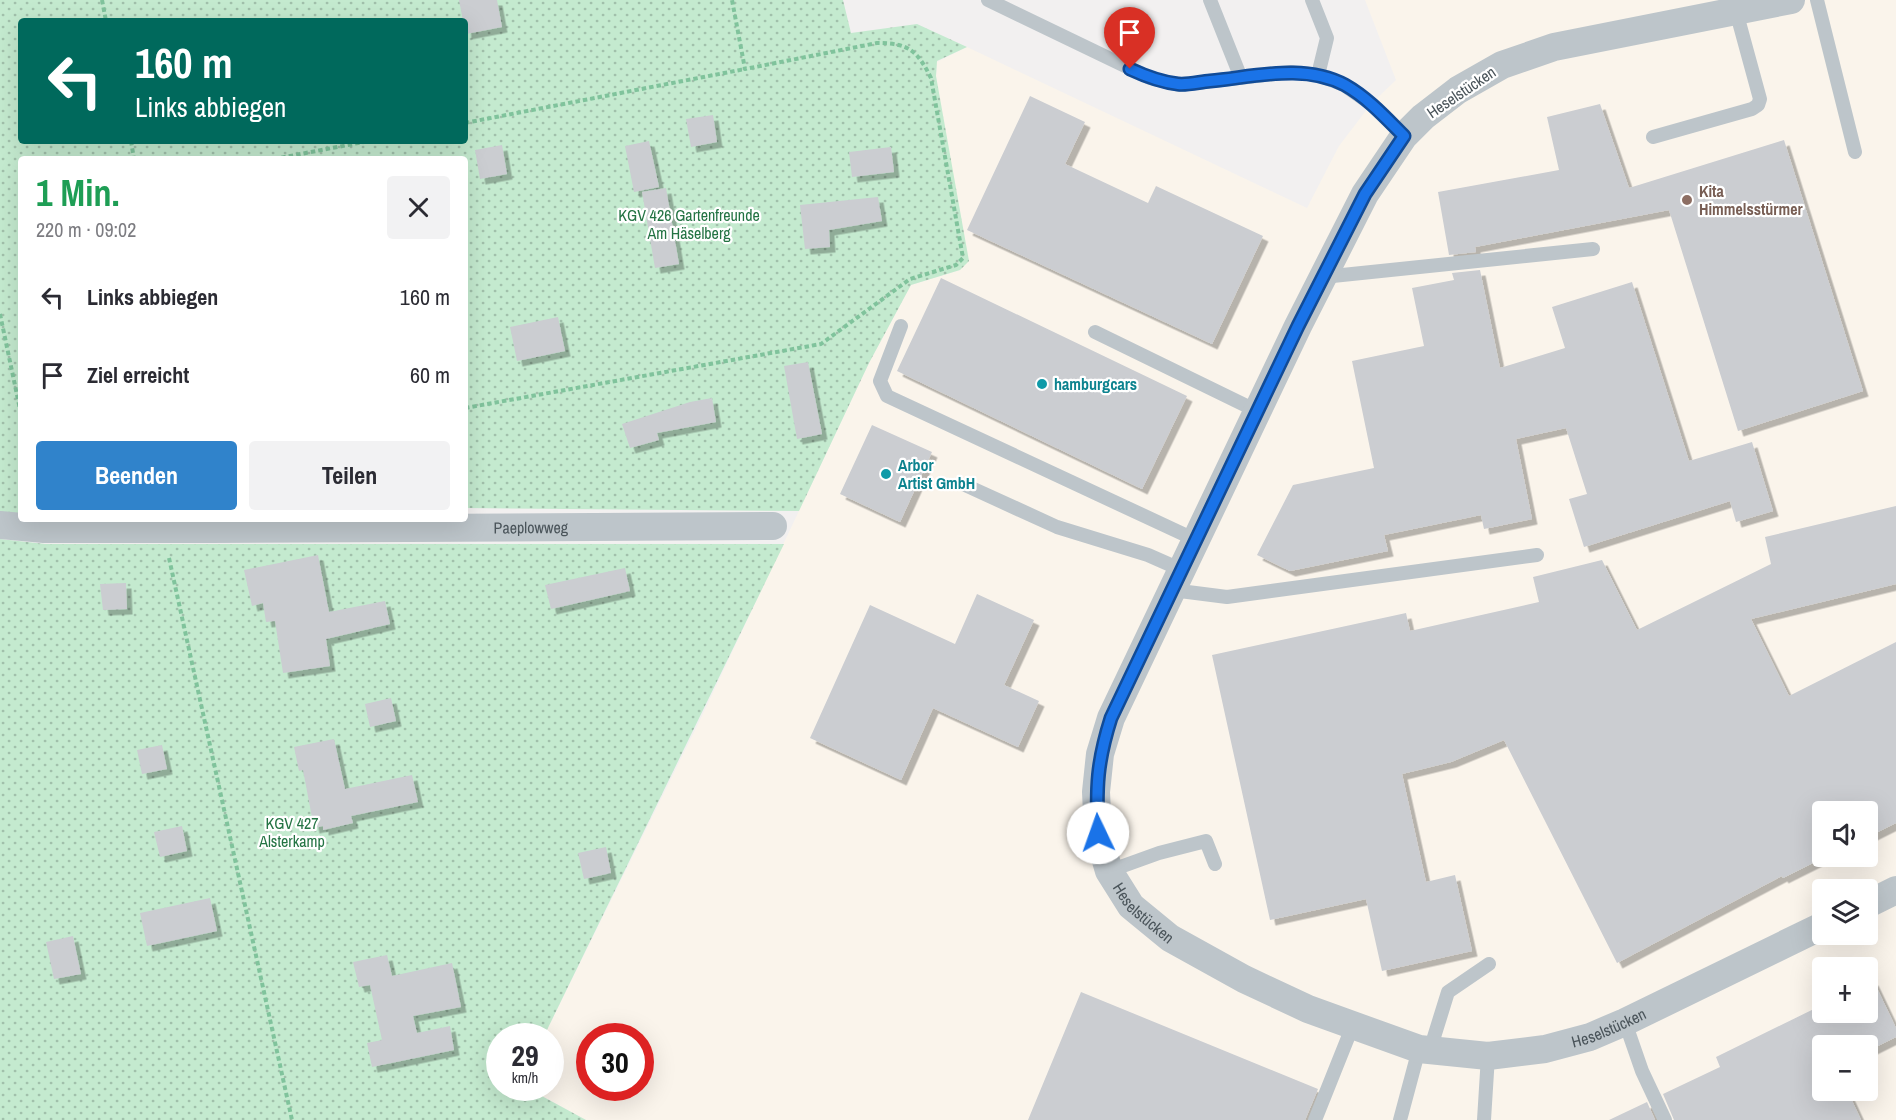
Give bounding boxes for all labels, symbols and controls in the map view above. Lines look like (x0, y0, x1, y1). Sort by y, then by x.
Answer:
pin (1104, 7, 1155, 69)
icon: arrive (1113, 16, 1146, 49)
text: 160 m (135, 35, 233, 91)
icon: left (36, 42, 114, 120)
street label: Heselstücken (1422, 61, 1500, 123)
text: Links abbiegen (135, 89, 286, 125)
text: 1 Min. (36, 169, 120, 217)
button: close (387, 176, 450, 239)
place label: Kita Himmelsstürmer (1699, 180, 1803, 220)
marker: Kita Himmelsstürmer (1680, 193, 1694, 207)
park label: KGV 426 Gartenfreunde Am Häselberg (618, 204, 760, 244)
text: 220 m · 09:02 (36, 216, 136, 243)
icon: left (36, 281, 69, 314)
text: Links abbiegen (87, 282, 218, 312)
text: 160 m (400, 282, 450, 312)
icon: arrive (36, 359, 69, 392)
text: Ziel erreicht (87, 360, 189, 390)
text: 60 m (410, 360, 450, 390)
place label: hamburgcars (1054, 373, 1137, 395)
marker: hamburgcars (1035, 377, 1049, 391)
button: Beenden (36, 441, 237, 510)
button: Teilen (249, 441, 450, 510)
place label: Arbor Artist GmbH (898, 454, 975, 494)
marker: Arbor Artist GmbH (879, 467, 893, 481)
street label: Paeplowweg (494, 516, 569, 538)
position arrow (1066, 801, 1130, 865)
map controls (1812, 801, 1878, 1101)
button: sound (1812, 801, 1878, 867)
park label: KGV 427 Alsterkamp (258, 812, 325, 852)
street label: Heselstücken (1108, 878, 1179, 948)
button: layers (1812, 879, 1878, 945)
button: + (1812, 957, 1878, 1023)
street label: Heselstücken (1569, 1003, 1649, 1052)
speed limit sign: 30 (576, 1023, 654, 1101)
text: 29 (511, 1035, 539, 1075)
button: − (1812, 1035, 1878, 1101)
text: km/h (512, 1067, 538, 1088)

